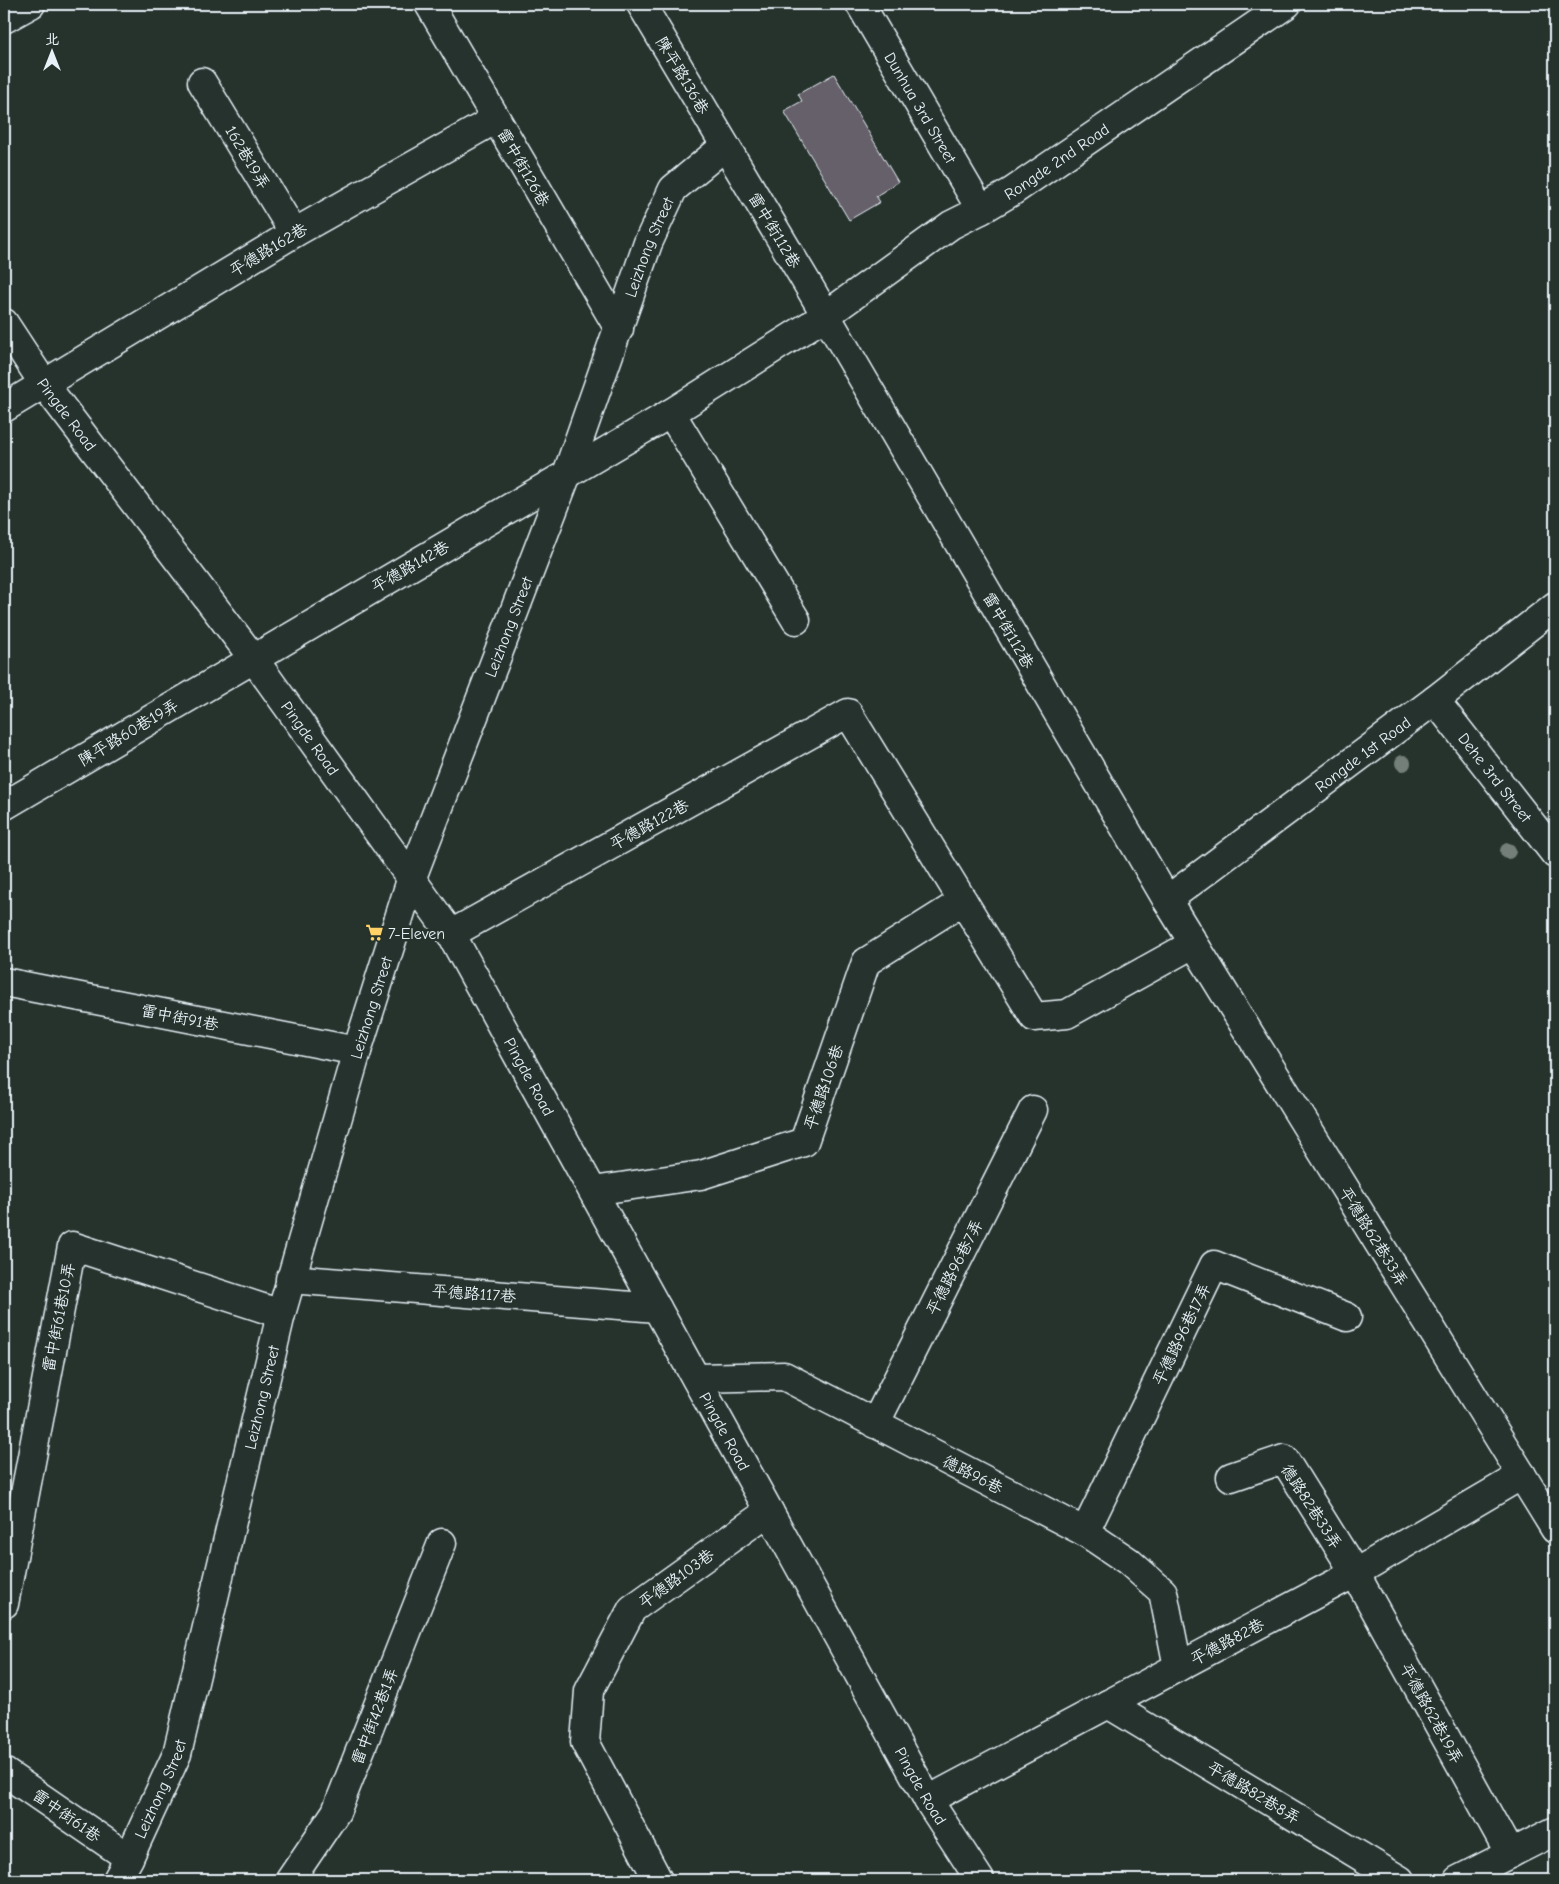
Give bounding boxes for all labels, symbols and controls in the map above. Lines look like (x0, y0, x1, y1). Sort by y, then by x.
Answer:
north arrow (28, 28, 78, 78)
text: 北 (45, 31, 59, 48)
street label: 陳平路136巷 (652, 34, 712, 117)
street label: Dunhua 3rd Street (880, 49, 960, 167)
street label: Rongde 2nd Road (1001, 120, 1113, 204)
street label: 162巷19弄 (221, 123, 273, 192)
street label: 雷中街126巷 (493, 125, 553, 210)
street label: 雷中街112巷 (745, 189, 804, 272)
street label: Leizhong Street (622, 194, 678, 300)
street label: 平德路162巷 (226, 220, 311, 280)
street label: Pingde Road (33, 375, 100, 455)
street label: 平德路142巷 (369, 537, 452, 596)
street label: Leizhong Street (482, 574, 537, 680)
street label: 雷中街112巷 (979, 589, 1037, 672)
street label: 陳平路60巷19弄 (75, 696, 182, 770)
street label: Pingde Road (277, 698, 342, 779)
street label: Rongde 1st Road (1312, 713, 1414, 796)
street label: Dehe 3rd Street (1454, 730, 1535, 826)
street label: 平德路122巷 (607, 796, 692, 854)
supermarket icon: 7-Eleven (364, 923, 384, 943)
place label: 7-Eleven (388, 925, 445, 943)
street label: Leizhong Street (347, 954, 396, 1061)
street label: 雷中街91巷 (139, 1002, 220, 1034)
street label: Pingde Road (500, 1035, 557, 1119)
street label: 平德路106巷 (801, 1042, 847, 1132)
street label: 平德路62巷33弄 (1336, 1184, 1411, 1289)
street label: 平德路96巷7弄 (923, 1217, 987, 1318)
street label: 雷中街61巷10弄 (40, 1261, 78, 1373)
street label: 平德路96巷17弄 (1149, 1281, 1214, 1388)
street label: 平德路117巷 (431, 1282, 517, 1306)
street label: Leizhong Street (241, 1343, 283, 1451)
street label: Pingde Road (695, 1390, 753, 1474)
street label: 德路96巷 (939, 1452, 1006, 1498)
street label: 德路82巷33弄 (1277, 1461, 1345, 1552)
street label: 平德路103巷 (636, 1546, 718, 1612)
street label: 平德路82巷 (1188, 1615, 1267, 1669)
street label: 平德路62巷19弄 (1396, 1660, 1466, 1767)
street label: 雷中街42巷1弄 (348, 1665, 402, 1767)
street label: Leizhong Street (131, 1738, 190, 1841)
street label: Pingde Road (891, 1744, 950, 1828)
street label: 平德路82巷8弄 (1204, 1758, 1303, 1828)
street label: 雷中街61巷 (29, 1786, 104, 1846)

